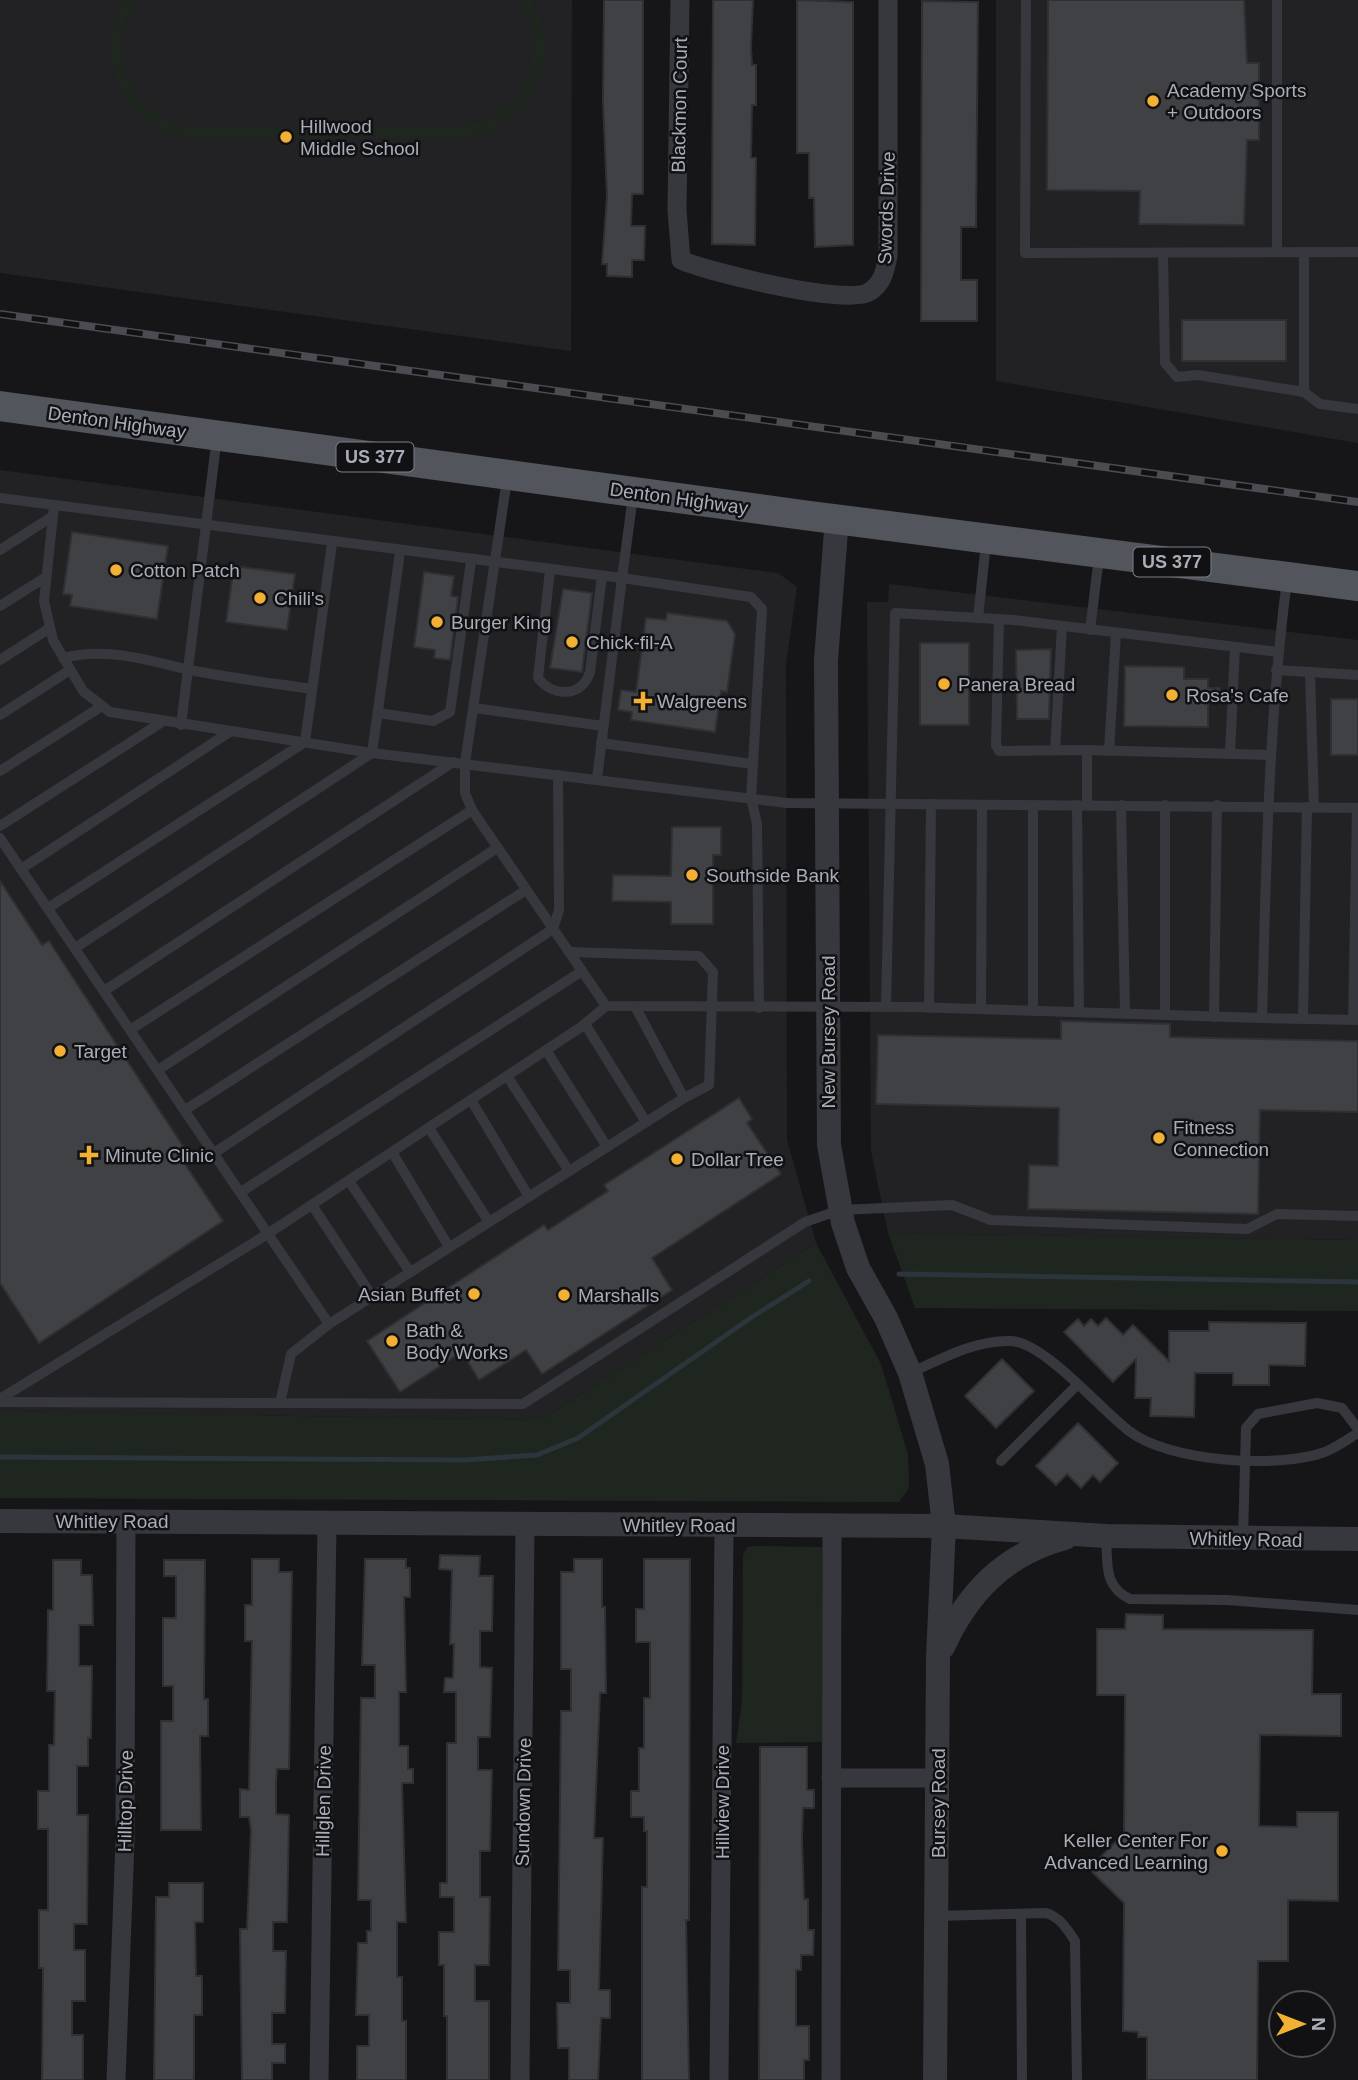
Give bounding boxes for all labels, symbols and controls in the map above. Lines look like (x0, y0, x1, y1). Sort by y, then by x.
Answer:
street label: Blackmon Court (668, 37, 691, 173)
place label: Academy Sports + Outdoors (1167, 80, 1306, 123)
marker: Academy Sports + Outdoors (1145, 93, 1161, 109)
place label: Hillwood Middle School (300, 116, 419, 159)
marker: Hillwood Middle School (278, 129, 294, 145)
street label: Swords Drive (874, 151, 899, 265)
street label: Denton Highway (46, 402, 188, 443)
road number: US 377 (336, 443, 414, 472)
street label: Denton Highway (608, 478, 750, 519)
road number: US 377 (1134, 548, 1210, 576)
place label: Cotton Patch (130, 560, 240, 581)
marker: Cotton Patch (108, 562, 124, 578)
place label: Chili's (274, 588, 324, 609)
marker: Chili's (252, 590, 268, 606)
place label: Burger King (451, 612, 551, 633)
marker: Burger King (429, 614, 445, 630)
place label: Chick-fil-A (586, 632, 673, 653)
marker: Chick-fil-A (564, 634, 580, 650)
place label: Panera Bread (958, 674, 1075, 695)
marker: Panera Bread (936, 676, 952, 692)
place label: Rosa's Cafe (1186, 685, 1289, 706)
marker: Rosa's Cafe (1164, 687, 1180, 703)
place label: Walgreens (657, 691, 747, 712)
marker: Walgreens (635, 693, 651, 709)
place label: Southside Bank (706, 865, 840, 886)
marker: Southside Bank (684, 867, 700, 883)
street label: New Bursey Road (818, 955, 839, 1109)
place label: Target (74, 1041, 128, 1062)
marker: Target (52, 1043, 68, 1059)
place label: Fitness Connection (1173, 1117, 1269, 1160)
marker: Fitness Connection (1151, 1130, 1167, 1146)
marker: Minute Clinic (79, 1145, 99, 1165)
place label: Minute Clinic (105, 1145, 214, 1166)
place label: Dollar Tree (691, 1149, 784, 1170)
marker: Dollar Tree (669, 1151, 685, 1167)
place label: Asian Buffet (358, 1284, 461, 1305)
place label: Marshalls (578, 1285, 659, 1306)
marker: Asian Buffet (466, 1286, 482, 1302)
marker: Marshalls (556, 1287, 572, 1303)
place label: Bath & Body Works (406, 1320, 508, 1363)
marker: Bath & Body Works (384, 1333, 400, 1349)
street label: Whitley Road (56, 1511, 169, 1532)
street label: Whitley Road (623, 1515, 736, 1536)
street label: Whitley Road (1189, 1528, 1303, 1551)
street label: Sundown Drive (512, 1737, 535, 1867)
street label: Hillglen Drive (312, 1745, 335, 1857)
street label: Hillview Drive (712, 1745, 733, 1859)
street label: Bursey Road (928, 1748, 949, 1858)
street label: Hilltop Drive (114, 1750, 137, 1852)
place label: Keller Center For Advanced Learning (1044, 1830, 1209, 1873)
marker: Keller Center For Advanced Learning (1214, 1843, 1230, 1859)
north arrow (1267, 1989, 1337, 2059)
text: N (1308, 2017, 1329, 2031)

